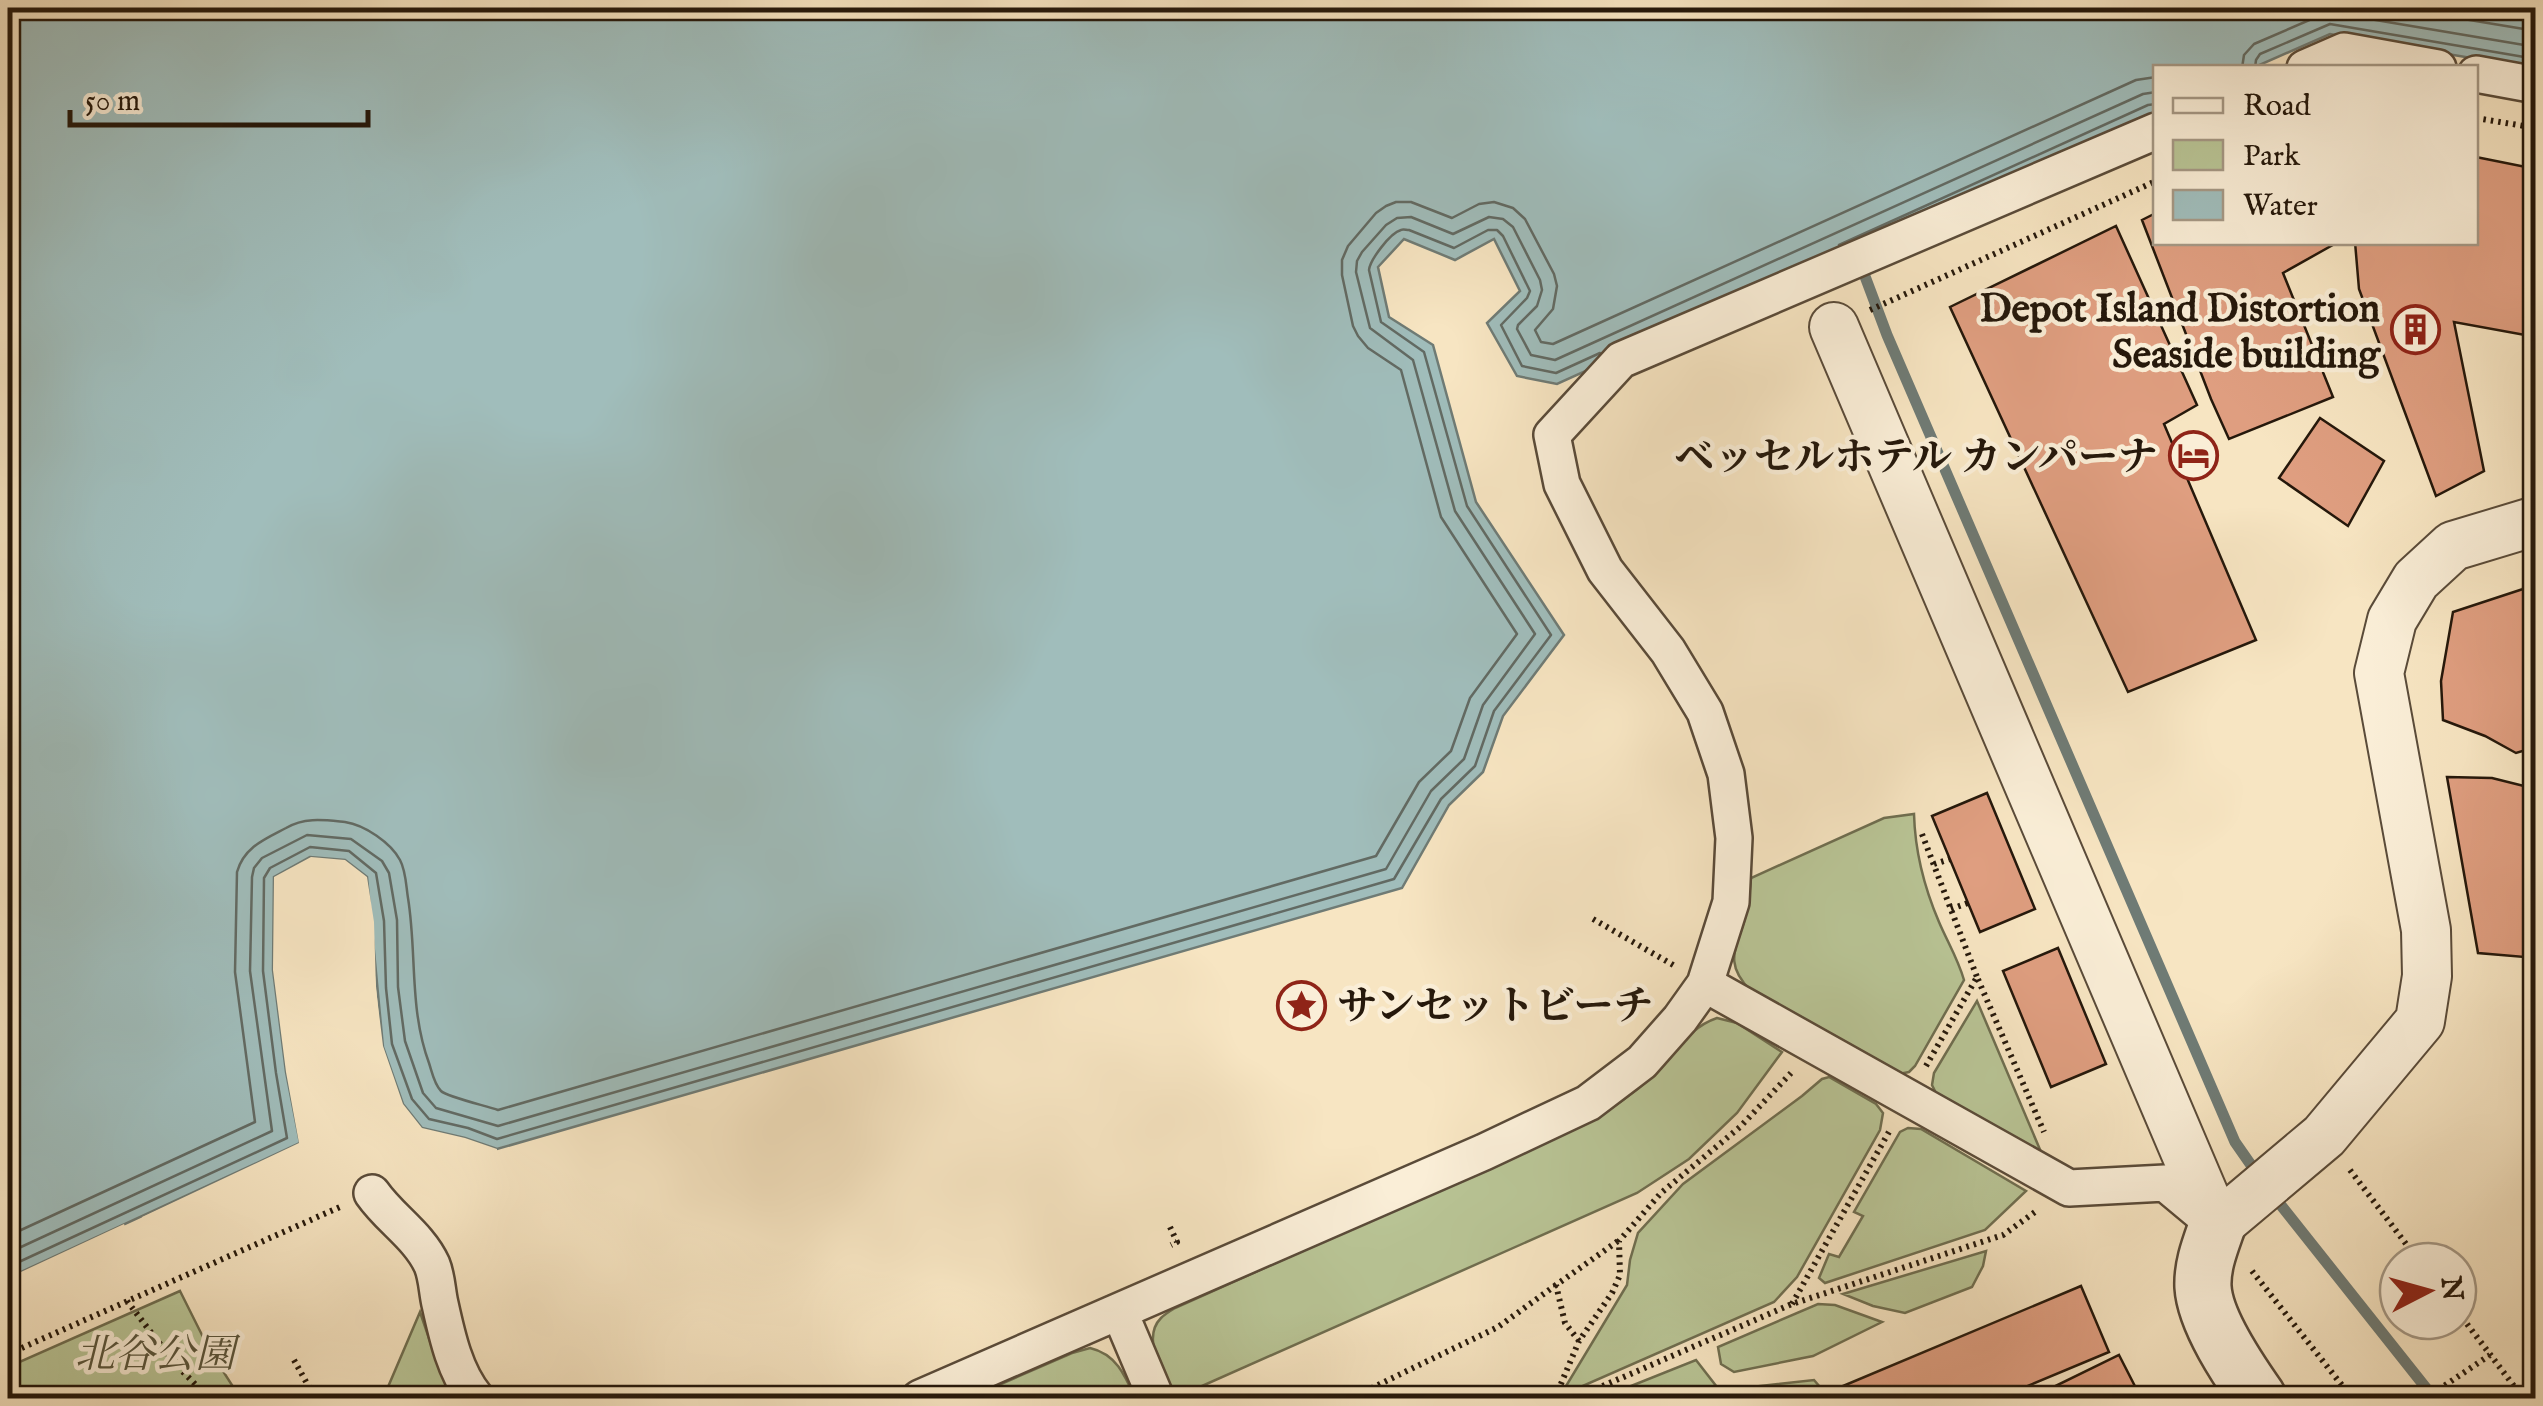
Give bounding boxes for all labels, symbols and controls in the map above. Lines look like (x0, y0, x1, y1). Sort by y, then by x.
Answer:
scale bar (70, 65, 368, 127)
legend (2153, 65, 2478, 245)
text: 50 m (85, 83, 140, 121)
text: Road (2243, 88, 2312, 126)
text: Park (2243, 138, 2301, 176)
text: Water (2243, 188, 2318, 226)
place label: Depot Island Distortion Seaside building (1979, 285, 2381, 382)
building icon: Depot Island Distortion Seaside building (2389, 304, 2441, 356)
hotel icon: ベッセルホテル カンパーナ (2167, 430, 2219, 482)
place label: ベッセルホテル カンパーナ (1674, 434, 2158, 485)
place icon: サンセットビーチ (1276, 979, 1328, 1031)
place label: サンセットビーチ (1337, 983, 1653, 1034)
north arrow (2378, 1241, 2478, 1341)
text: N (2432, 1274, 2469, 1303)
park label: 北谷公園 (75, 1331, 241, 1382)

